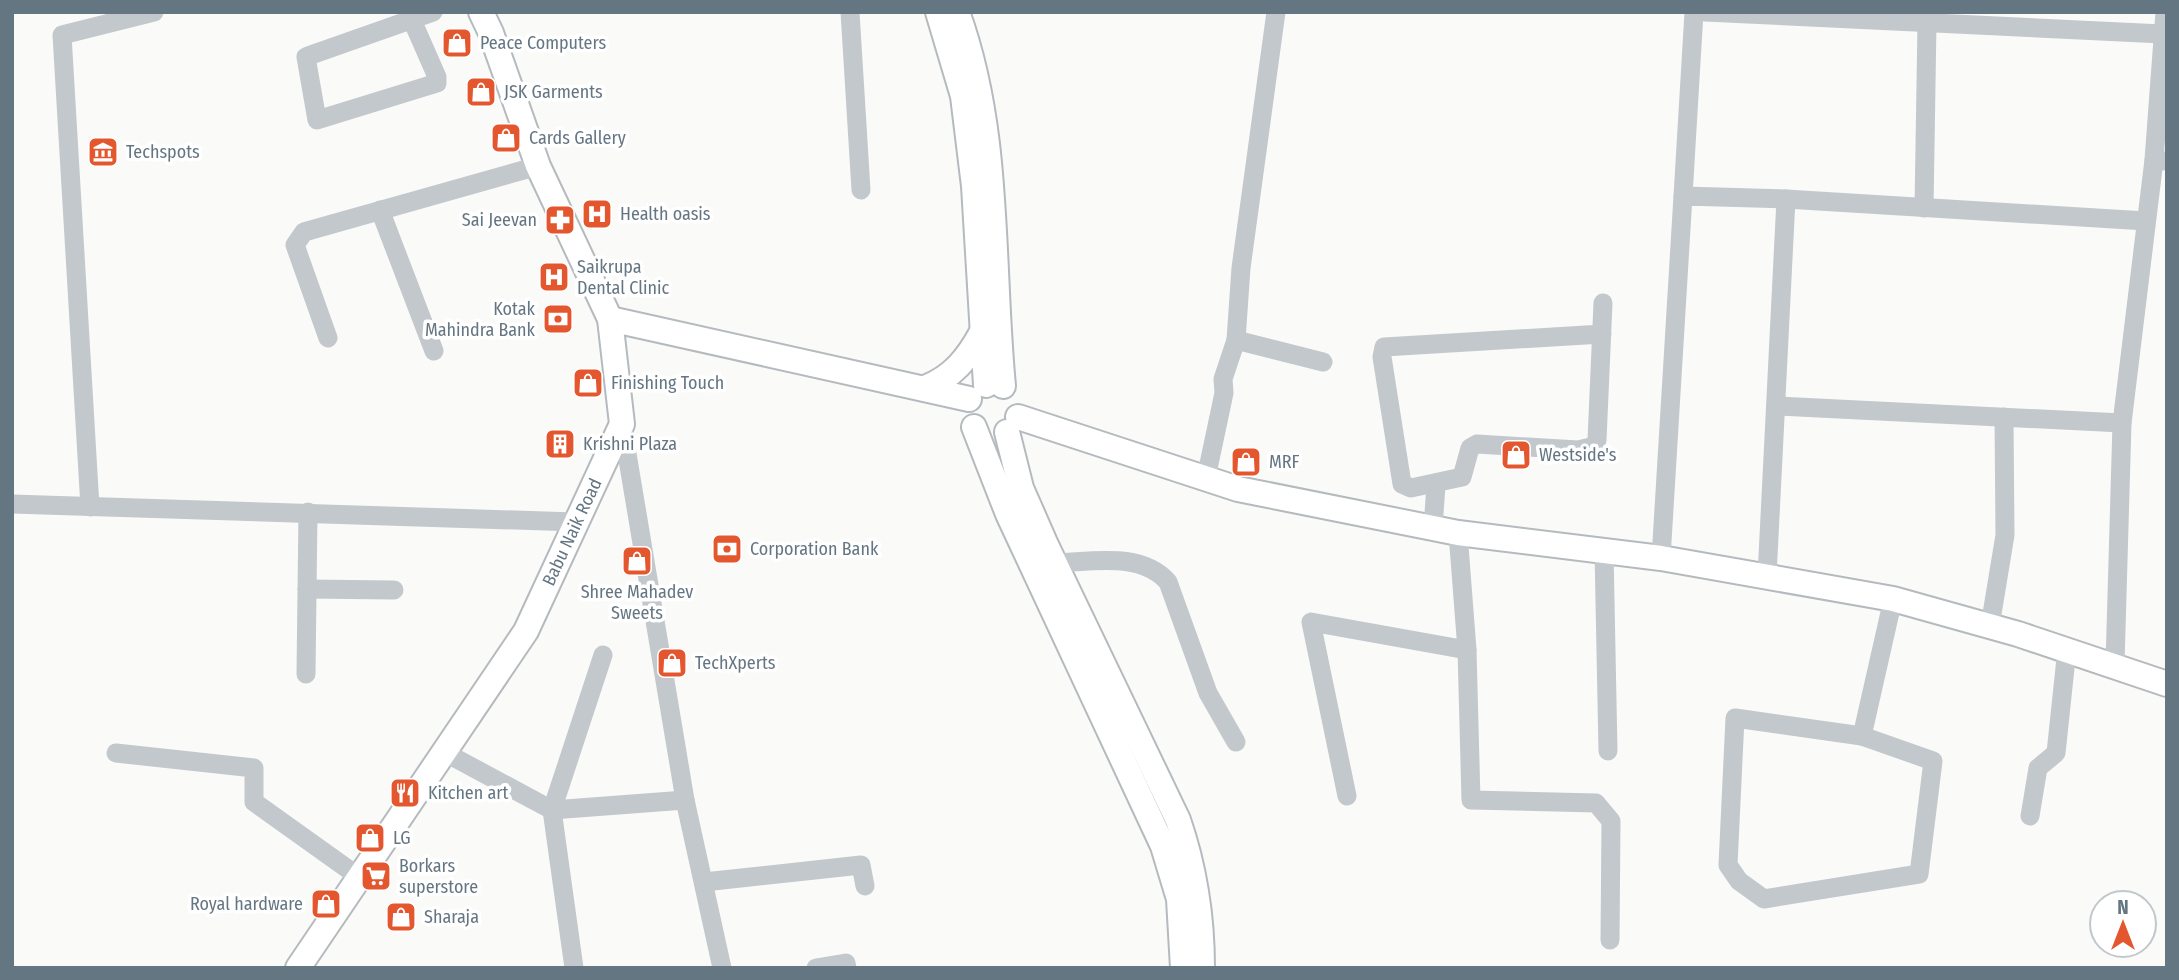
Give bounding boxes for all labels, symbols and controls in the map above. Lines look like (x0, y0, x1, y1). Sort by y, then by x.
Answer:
shop icon: Peace Computers (440, 26, 474, 60)
place label: Peace Computers (480, 32, 607, 54)
shop icon: JSK Garments (464, 75, 498, 109)
place label: JSK Garments (504, 81, 603, 103)
shop icon: Cards Gallery (489, 121, 523, 155)
place label: Cards Gallery (529, 127, 626, 149)
museum icon: Techspots (86, 135, 120, 169)
place label: Techspots (126, 141, 200, 163)
hospital icon: Health oasis (580, 197, 614, 231)
pharmacy icon: Sai Jeevan (543, 203, 577, 237)
place label: Health oasis (620, 203, 711, 225)
place label: Sai Jeevan (462, 209, 537, 231)
place label: Saikrupa Dental Clinic (577, 256, 669, 299)
hospital icon: Saikrupa Dental Clinic (537, 260, 571, 294)
place label: Kotak Mahindra Bank (425, 298, 536, 341)
bank icon: Kotak Mahindra Bank (541, 302, 575, 336)
shop icon: Finishing Touch (571, 366, 605, 400)
place label: Finishing Touch (611, 372, 724, 394)
building icon: Krishni Plaza (543, 427, 577, 461)
place label: Krishni Plaza (583, 433, 677, 455)
shop icon: Westside's (1499, 438, 1533, 472)
place label: Westside's (1539, 444, 1617, 466)
shop icon: MRF (1229, 445, 1263, 479)
place label: MRF (1269, 451, 1300, 473)
street label: Babu Naik Road (537, 475, 607, 589)
bank icon: Corporation Bank (710, 532, 744, 566)
place label: Corporation Bank (750, 538, 879, 560)
shop icon: Shree Mahadev Sweets (620, 544, 654, 578)
place label: Shree Mahadev Sweets (581, 581, 693, 624)
shop icon: TechXperts (655, 646, 689, 680)
place label: TechXperts (695, 652, 776, 674)
restaurant icon: Kitchen art (388, 776, 422, 810)
place label: Kitchen art (428, 782, 509, 804)
shop icon: LG (353, 821, 387, 855)
place label: LG (393, 827, 410, 849)
place label: Borkars superstore (399, 855, 478, 898)
supermarket icon: Borkars superstore (359, 859, 393, 893)
shop icon: Royal hardware (309, 887, 343, 921)
north arrow (2088, 889, 2158, 959)
place label: Royal hardware (190, 893, 303, 915)
text: N (2117, 896, 2129, 919)
shop icon: Sharaja (384, 900, 418, 934)
place label: Sharaja (424, 906, 479, 928)

